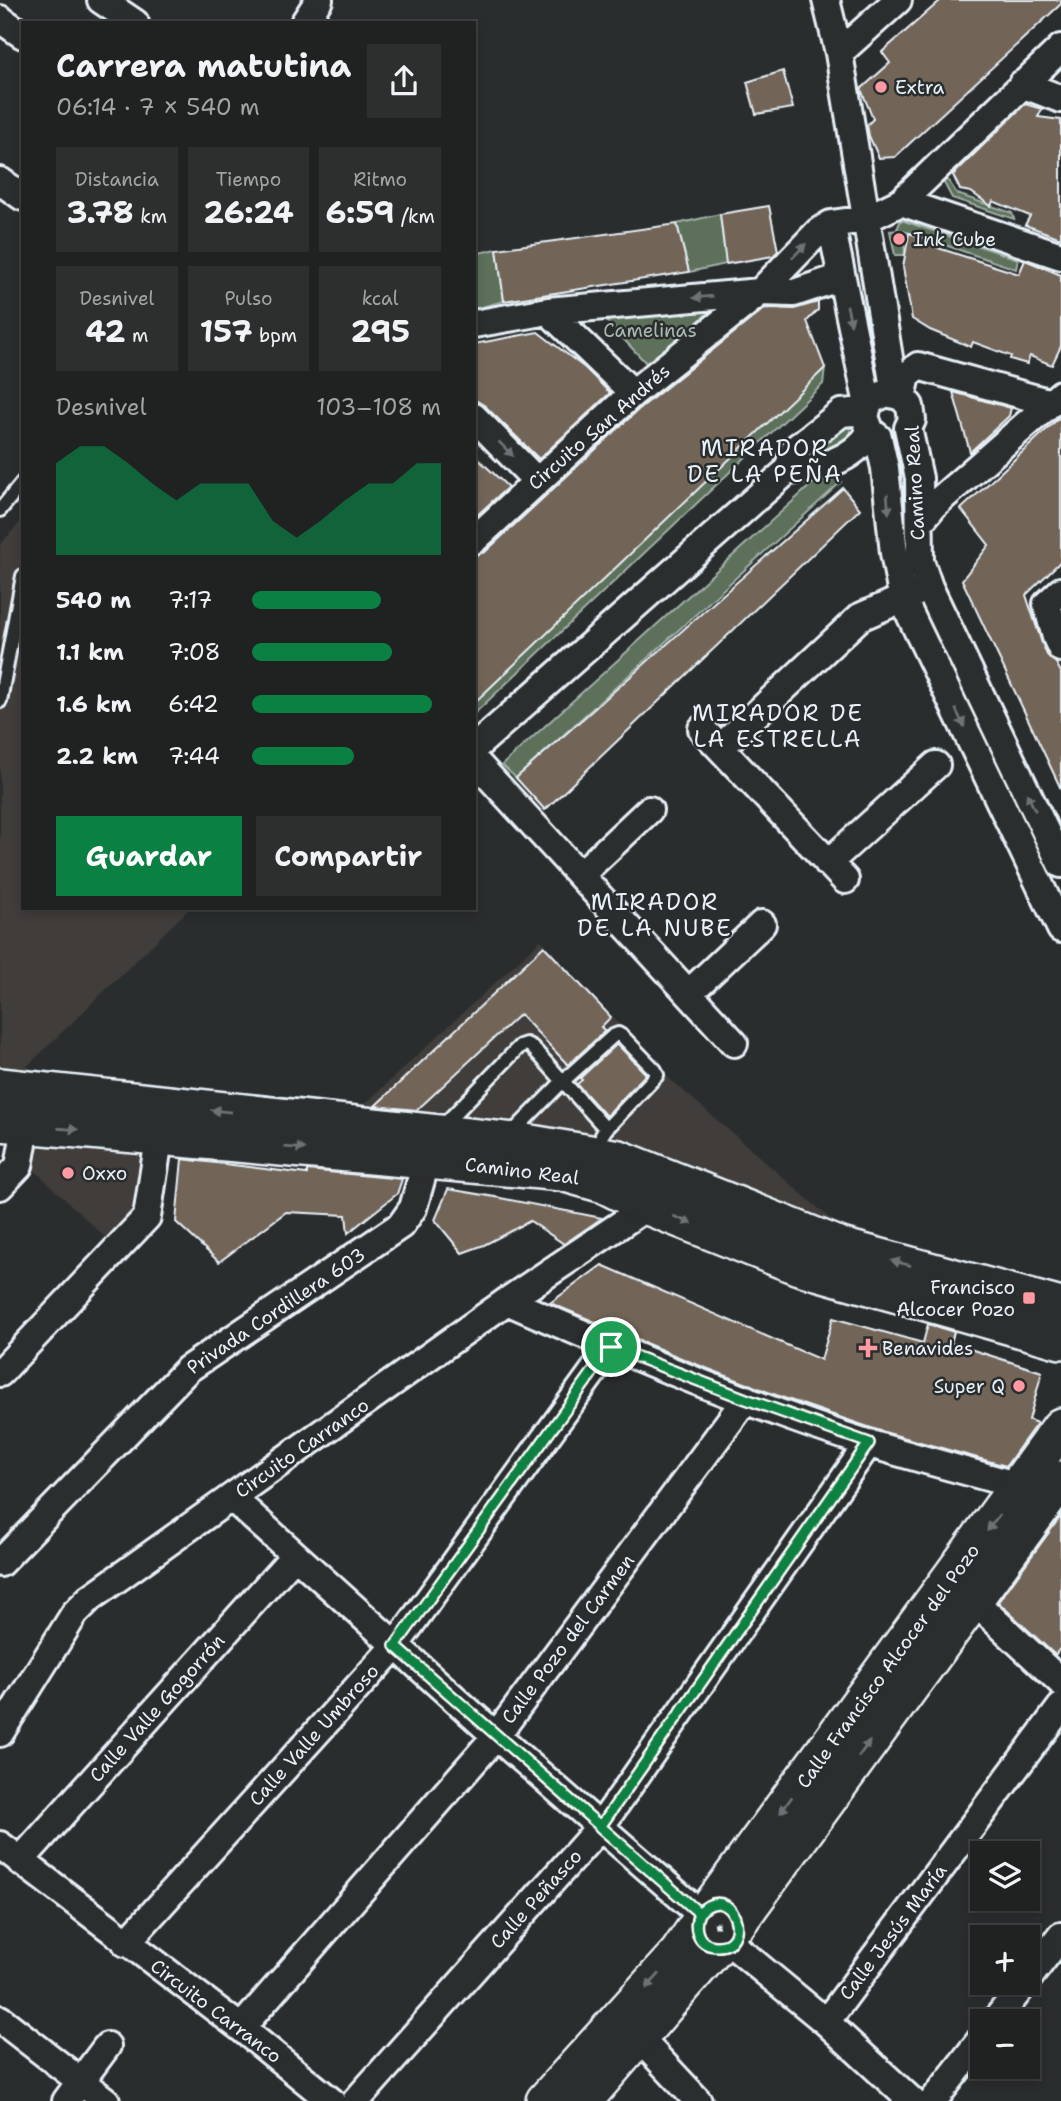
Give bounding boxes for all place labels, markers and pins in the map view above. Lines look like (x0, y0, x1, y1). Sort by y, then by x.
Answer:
place label: Extra (895, 75, 945, 100)
marker: Extra (873, 79, 889, 95)
place label: Ink Cube (913, 227, 996, 252)
marker: Ink Cube (891, 231, 907, 247)
place label: Oxxo (82, 1161, 127, 1186)
marker: Oxxo (60, 1165, 76, 1181)
place label: Francisco Alcocer Pozo (896, 1275, 1015, 1322)
marker: Francisco Alcocer Pozo (1021, 1290, 1037, 1306)
pin (581, 1317, 641, 1377)
place label: Benavides (882, 1336, 973, 1361)
marker: Benavides (860, 1340, 876, 1356)
place label: Super Q (934, 1374, 1005, 1399)
marker: Super Q (1011, 1378, 1027, 1394)

